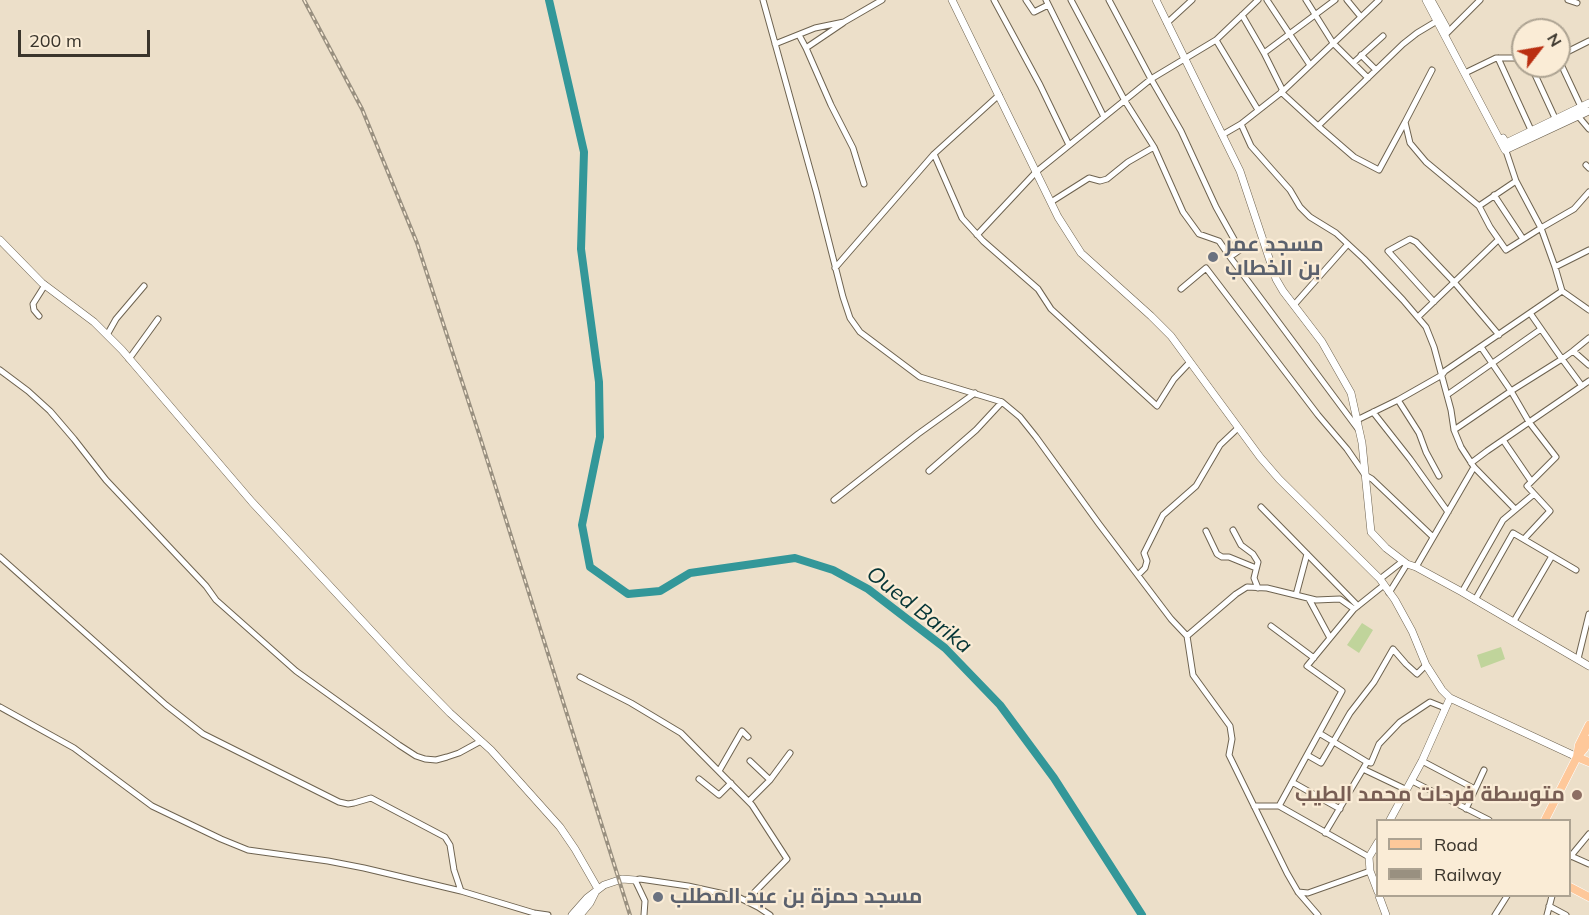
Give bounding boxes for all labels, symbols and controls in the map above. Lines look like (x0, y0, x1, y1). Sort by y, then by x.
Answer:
scale bar (21, 18, 153, 56)
north arrow (1511, 18, 1571, 78)
text: 200 m (29, 29, 82, 52)
text: N (1543, 29, 1566, 50)
place label: مسجد عمر بن الخطاب (1225, 232, 1324, 282)
marker: مسجد عمر بن الخطاب (1206, 250, 1220, 264)
water label: Oued Barika (861, 561, 977, 659)
place label: متوسطة فرحات محمد الطيب (1295, 782, 1565, 808)
marker: متوسطة فرحات محمد الطيب (1570, 788, 1584, 802)
legend (1376, 819, 1571, 897)
text: Road (1434, 833, 1478, 856)
text: Railway (1434, 863, 1502, 886)
place label: مسجد حمزة بن عبد المطلب (670, 884, 922, 910)
marker: مسجد حمزة بن عبد المطلب (651, 890, 665, 904)

